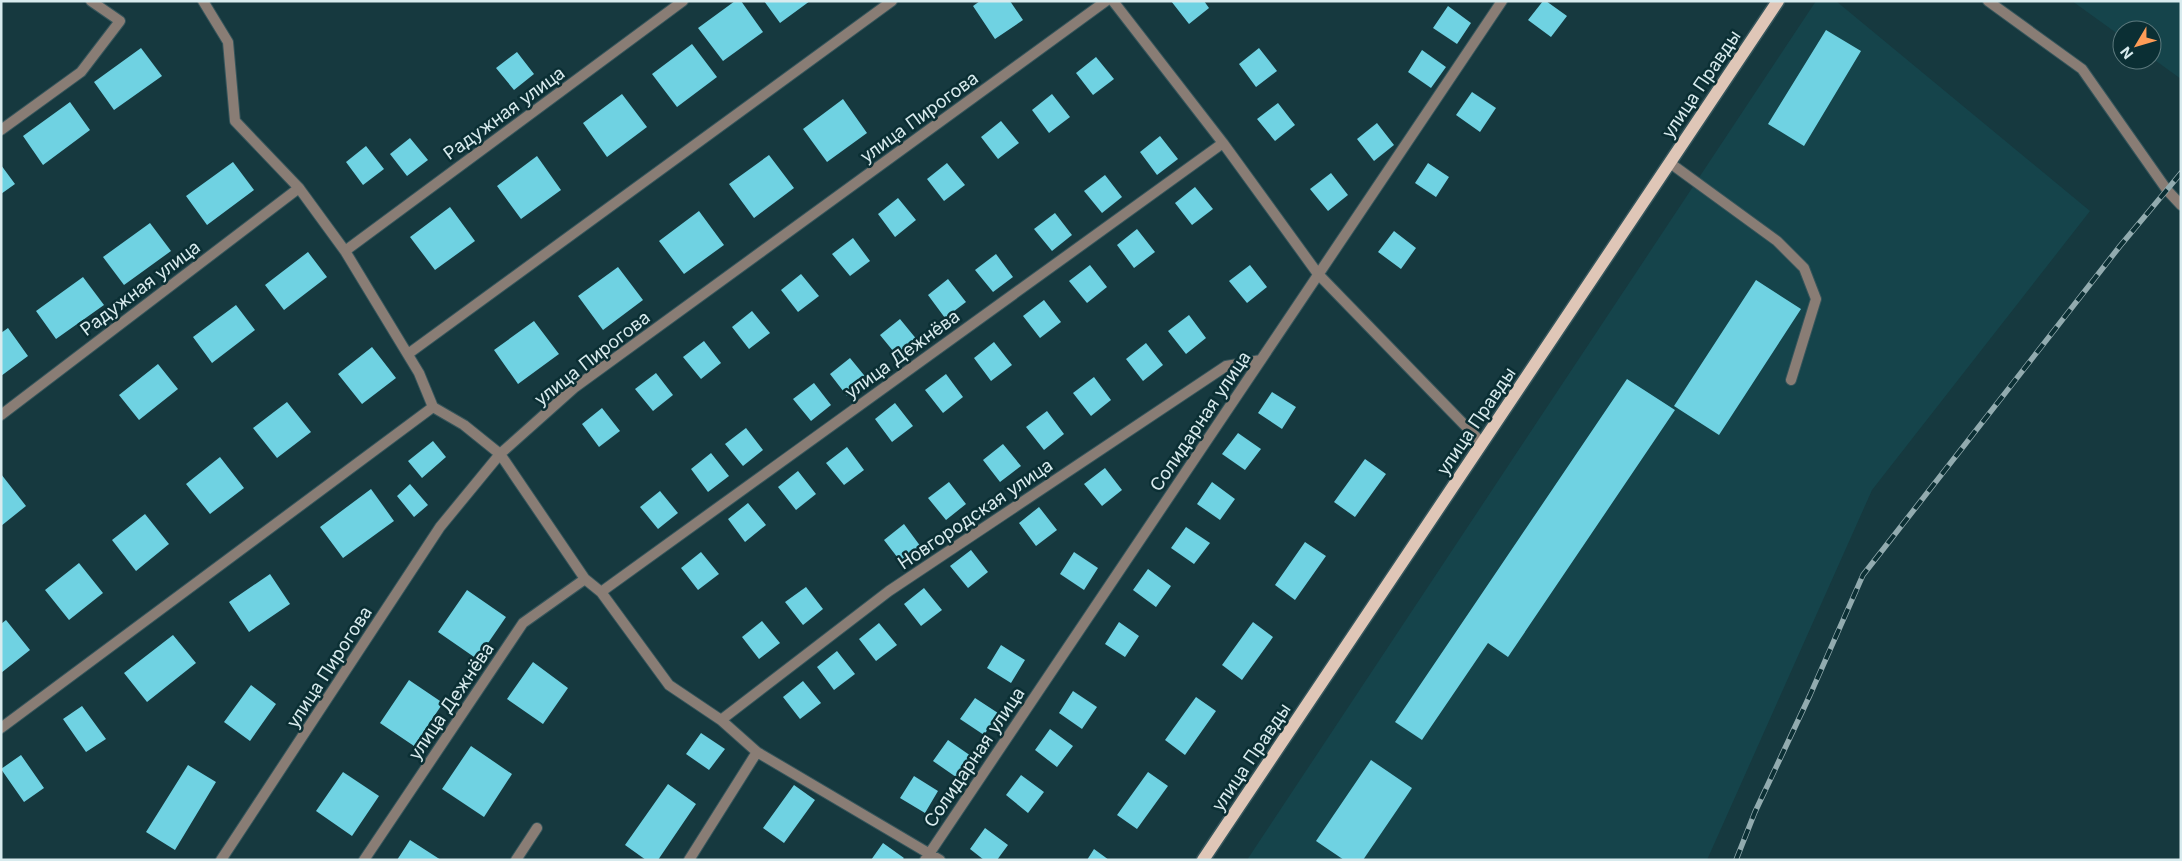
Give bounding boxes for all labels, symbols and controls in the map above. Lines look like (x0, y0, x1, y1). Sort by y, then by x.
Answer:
north arrow (2112, 20, 2162, 70)
street label: улица Правды (1657, 26, 1745, 142)
text: N (2116, 44, 2136, 63)
street label: Радужная улица (439, 62, 569, 164)
street label: улица Пирогова (856, 67, 982, 167)
street label: Радужная улица (76, 236, 204, 340)
street label: улица Дежнёва (840, 305, 964, 403)
street label: улица Пирогова (530, 306, 654, 410)
street label: Солидарная улица (1145, 347, 1255, 495)
street label: улица Правды (1432, 363, 1520, 479)
street label: Новгородская улица (894, 454, 1056, 574)
street label: улица Пирогова (282, 602, 376, 732)
street label: улица Дежнёва (404, 638, 498, 764)
street label: Солидарная улица (919, 683, 1029, 831)
street label: улица Правды (1207, 699, 1295, 815)

